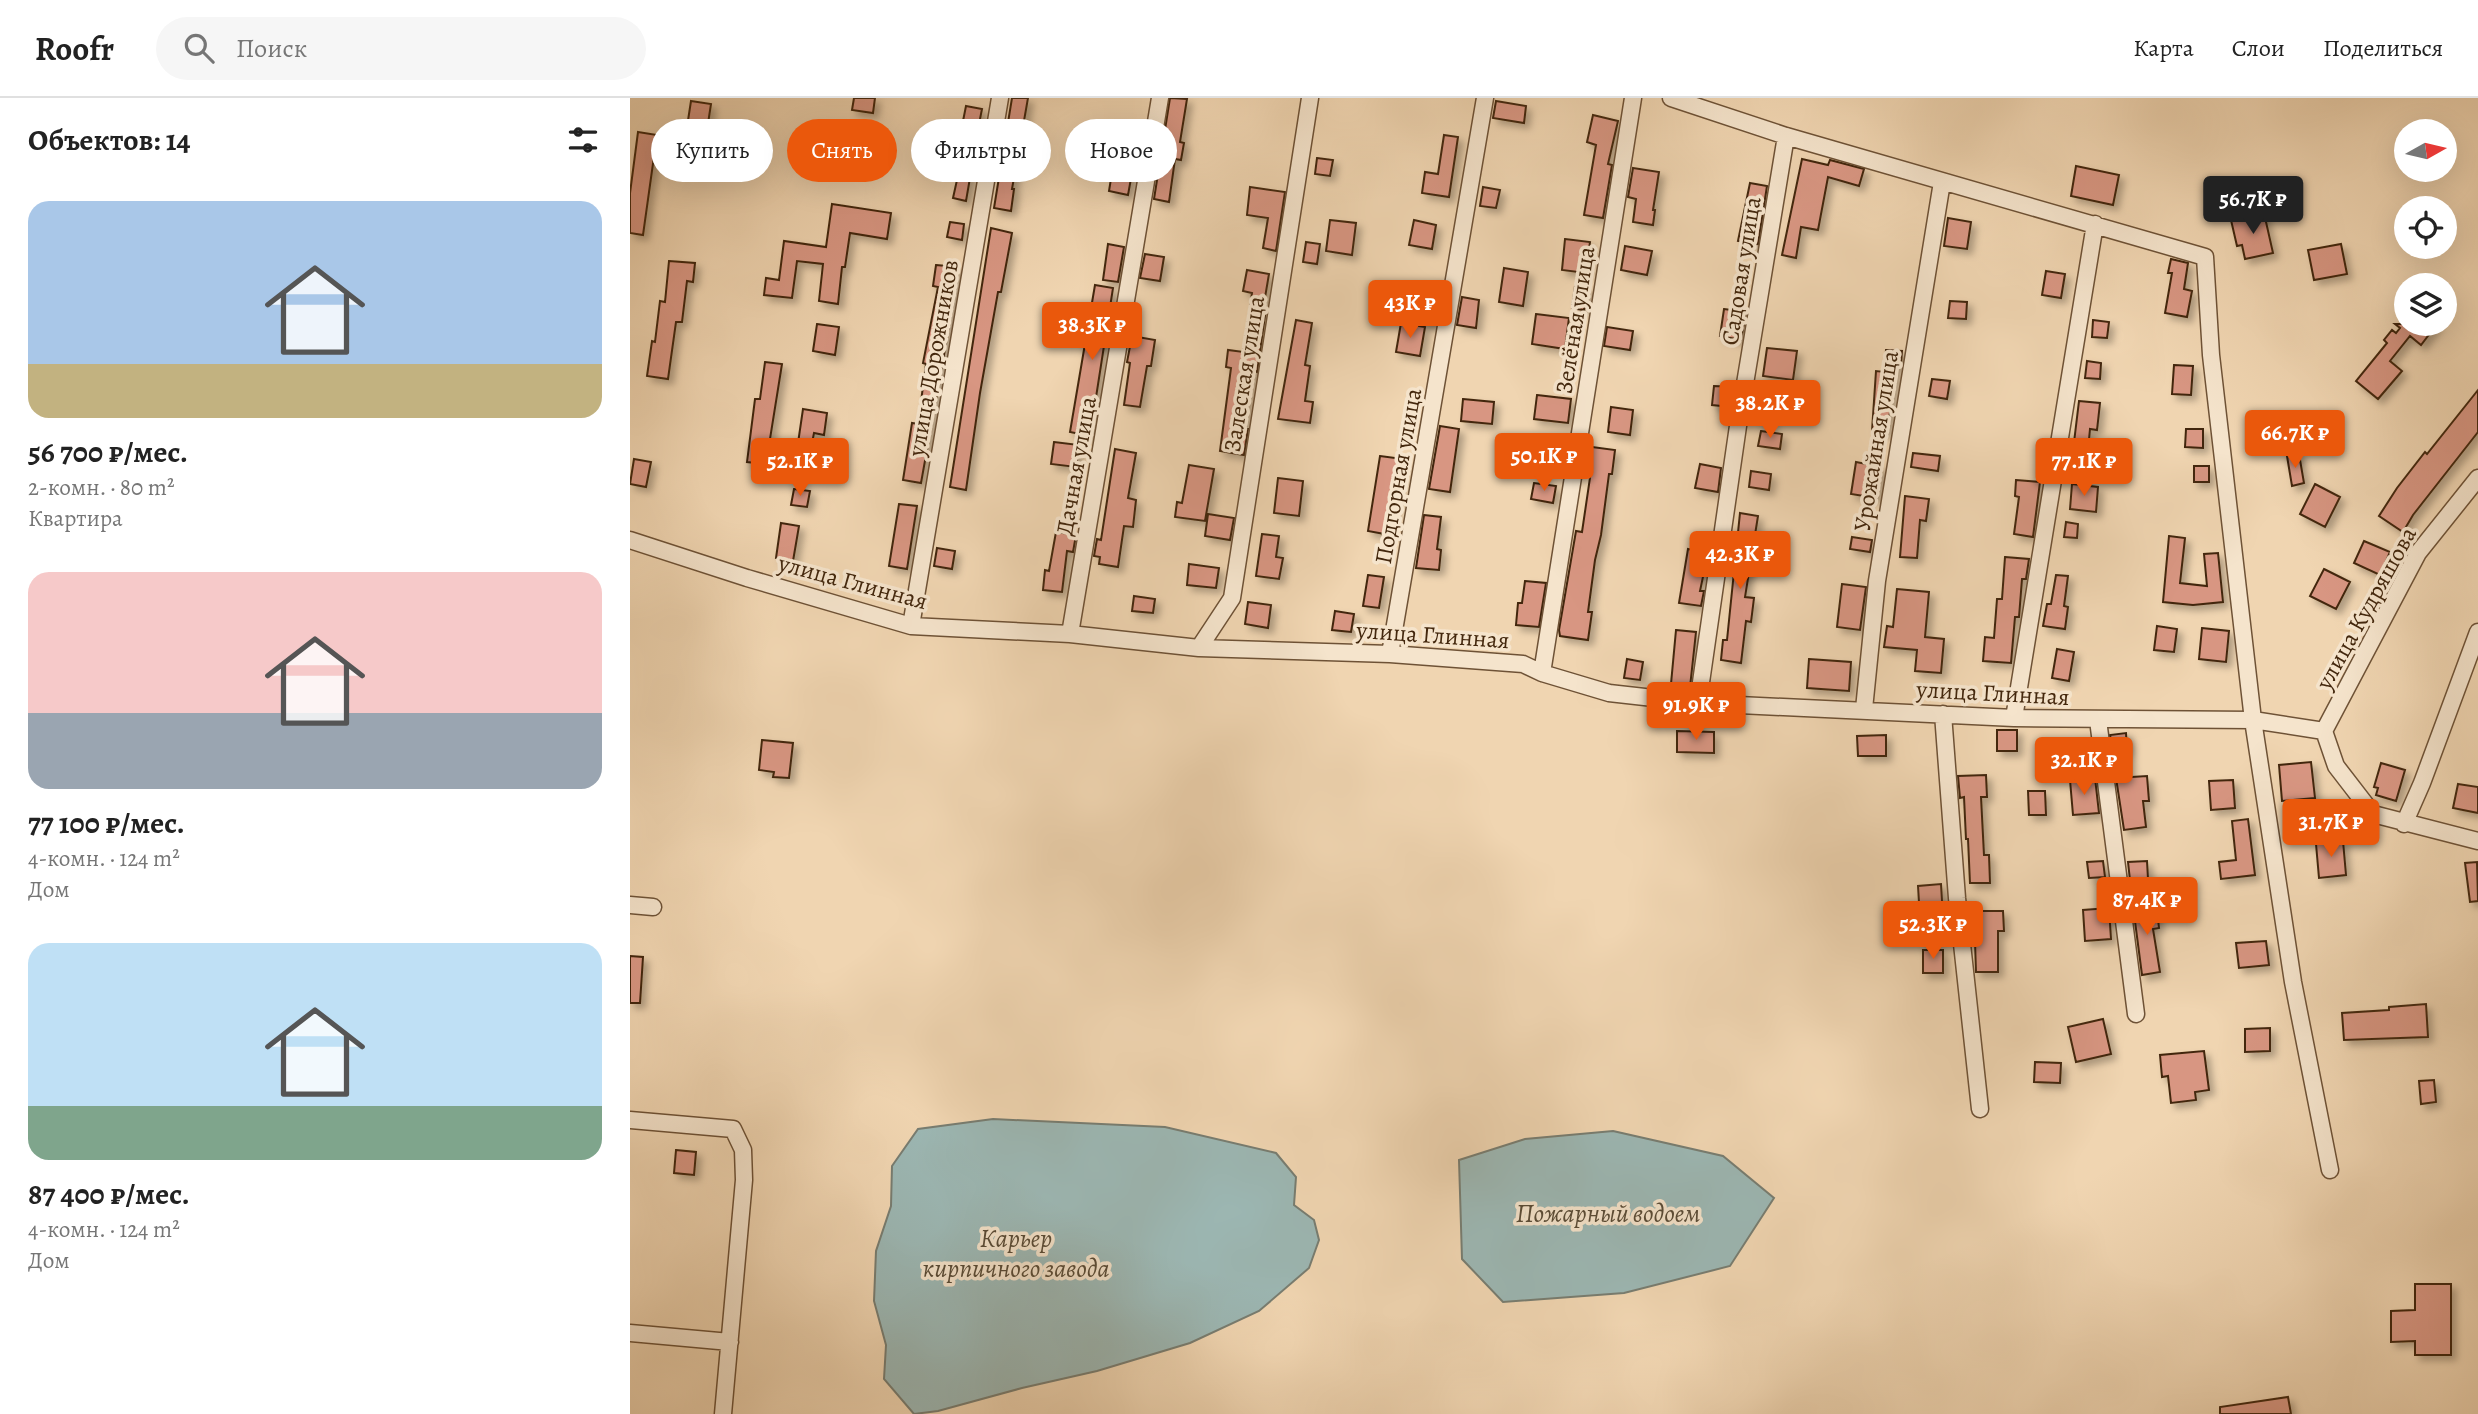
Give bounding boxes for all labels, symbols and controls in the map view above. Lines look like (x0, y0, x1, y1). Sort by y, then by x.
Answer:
search box (156, 17, 646, 80)
text: Roofr (35, 26, 114, 71)
icon: search (180, 29, 218, 67)
text: Поиск (236, 31, 307, 66)
text: Карта (2133, 32, 2194, 64)
text: Слои (2232, 32, 2285, 64)
text: Поделиться (2323, 32, 2443, 64)
chip: Купить (651, 119, 773, 182)
chip: Снять (787, 119, 897, 182)
chip: Фильтры (911, 119, 1051, 182)
chip: Новое (1065, 119, 1177, 182)
north arrow (2394, 119, 2457, 182)
map controls (2394, 119, 2457, 336)
text: Объектов: 14 (28, 120, 190, 160)
icon: filters (564, 121, 602, 159)
pin: 56.7K ₽ (2188, 176, 2318, 236)
text: 56.7K ₽ (2219, 183, 2287, 214)
street label: Садовая улица (1713, 194, 1769, 348)
button: locate (2394, 196, 2457, 259)
street label: Зелёная улица (1548, 244, 1602, 396)
icon: home (252, 247, 378, 373)
street label: улица Дорожников (900, 257, 966, 460)
button: layers (2394, 273, 2457, 336)
pin: 43K ₽ (1361, 280, 1459, 340)
text: 43K ₽ (1384, 287, 1436, 318)
street label: Залеская улица (1216, 294, 1272, 454)
pin: 38.3K ₽ (1027, 302, 1157, 362)
text: 38.3K ₽ (1058, 309, 1126, 340)
street label: Урожайная улица (1846, 348, 1906, 534)
pin: 38.2K ₽ (1705, 380, 1835, 440)
street label: Подгорная улица (1367, 386, 1429, 566)
text: 38.2K ₽ (1735, 387, 1805, 418)
street label: Дачная улица (1048, 394, 1104, 538)
pin: 66.7K ₽ (2230, 410, 2360, 470)
text: 66.7K ₽ (2261, 417, 2329, 448)
text: 56 700 ₽/мес. (28, 432, 188, 472)
pin: 50.1K ₽ (1479, 434, 1609, 493)
pin: 52.1K ₽ (735, 438, 865, 498)
pin: 77.1K ₽ (2019, 438, 2149, 498)
text: 50.1K ₽ (1511, 440, 1577, 471)
text: 52.1K ₽ (767, 445, 833, 476)
text: 77.1K ₽ (2052, 445, 2117, 476)
text: 2-комн. · 80 m² (28, 472, 174, 503)
text: Квартира (28, 503, 123, 534)
street label: улица Кудряшова (2308, 521, 2424, 696)
pin: 42.3K ₽ (1675, 532, 1805, 591)
text: 42.3K ₽ (1706, 538, 1774, 569)
street label: улица Глинная (774, 546, 931, 617)
street label: улица Глинная (1354, 614, 1511, 656)
icon: home (252, 618, 378, 744)
street label: улица Глинная (1915, 673, 2070, 713)
pin: 91.9K ₽ (1631, 682, 1761, 742)
text: 91.9K ₽ (1663, 689, 1729, 720)
pin: 32.1K ₽ (2019, 738, 2149, 797)
text: 32.1K ₽ (2051, 744, 2117, 775)
pin: 31.7K ₽ (2266, 800, 2396, 859)
text: 77 100 ₽/мес. (28, 803, 185, 843)
text: 31.7K ₽ (2298, 806, 2364, 837)
text: 4-комн. · 124 m² (28, 843, 180, 874)
text: Дом (28, 874, 70, 905)
pin: 87.4K ₽ (2082, 878, 2212, 937)
text: 87.4K ₽ (2113, 884, 2181, 915)
pin: 52.3K ₽ (1868, 902, 1998, 961)
text: 52.3K ₽ (1899, 908, 1967, 939)
icon: home (252, 989, 378, 1115)
text: 87 400 ₽/мес. (28, 1174, 190, 1214)
water label: Пожарный водоем (1516, 1196, 1700, 1231)
text: 4-комн. · 124 m² (28, 1214, 180, 1245)
water label: Карьер кирпичного завода (922, 1221, 1110, 1286)
text: Дом (28, 1245, 70, 1276)

